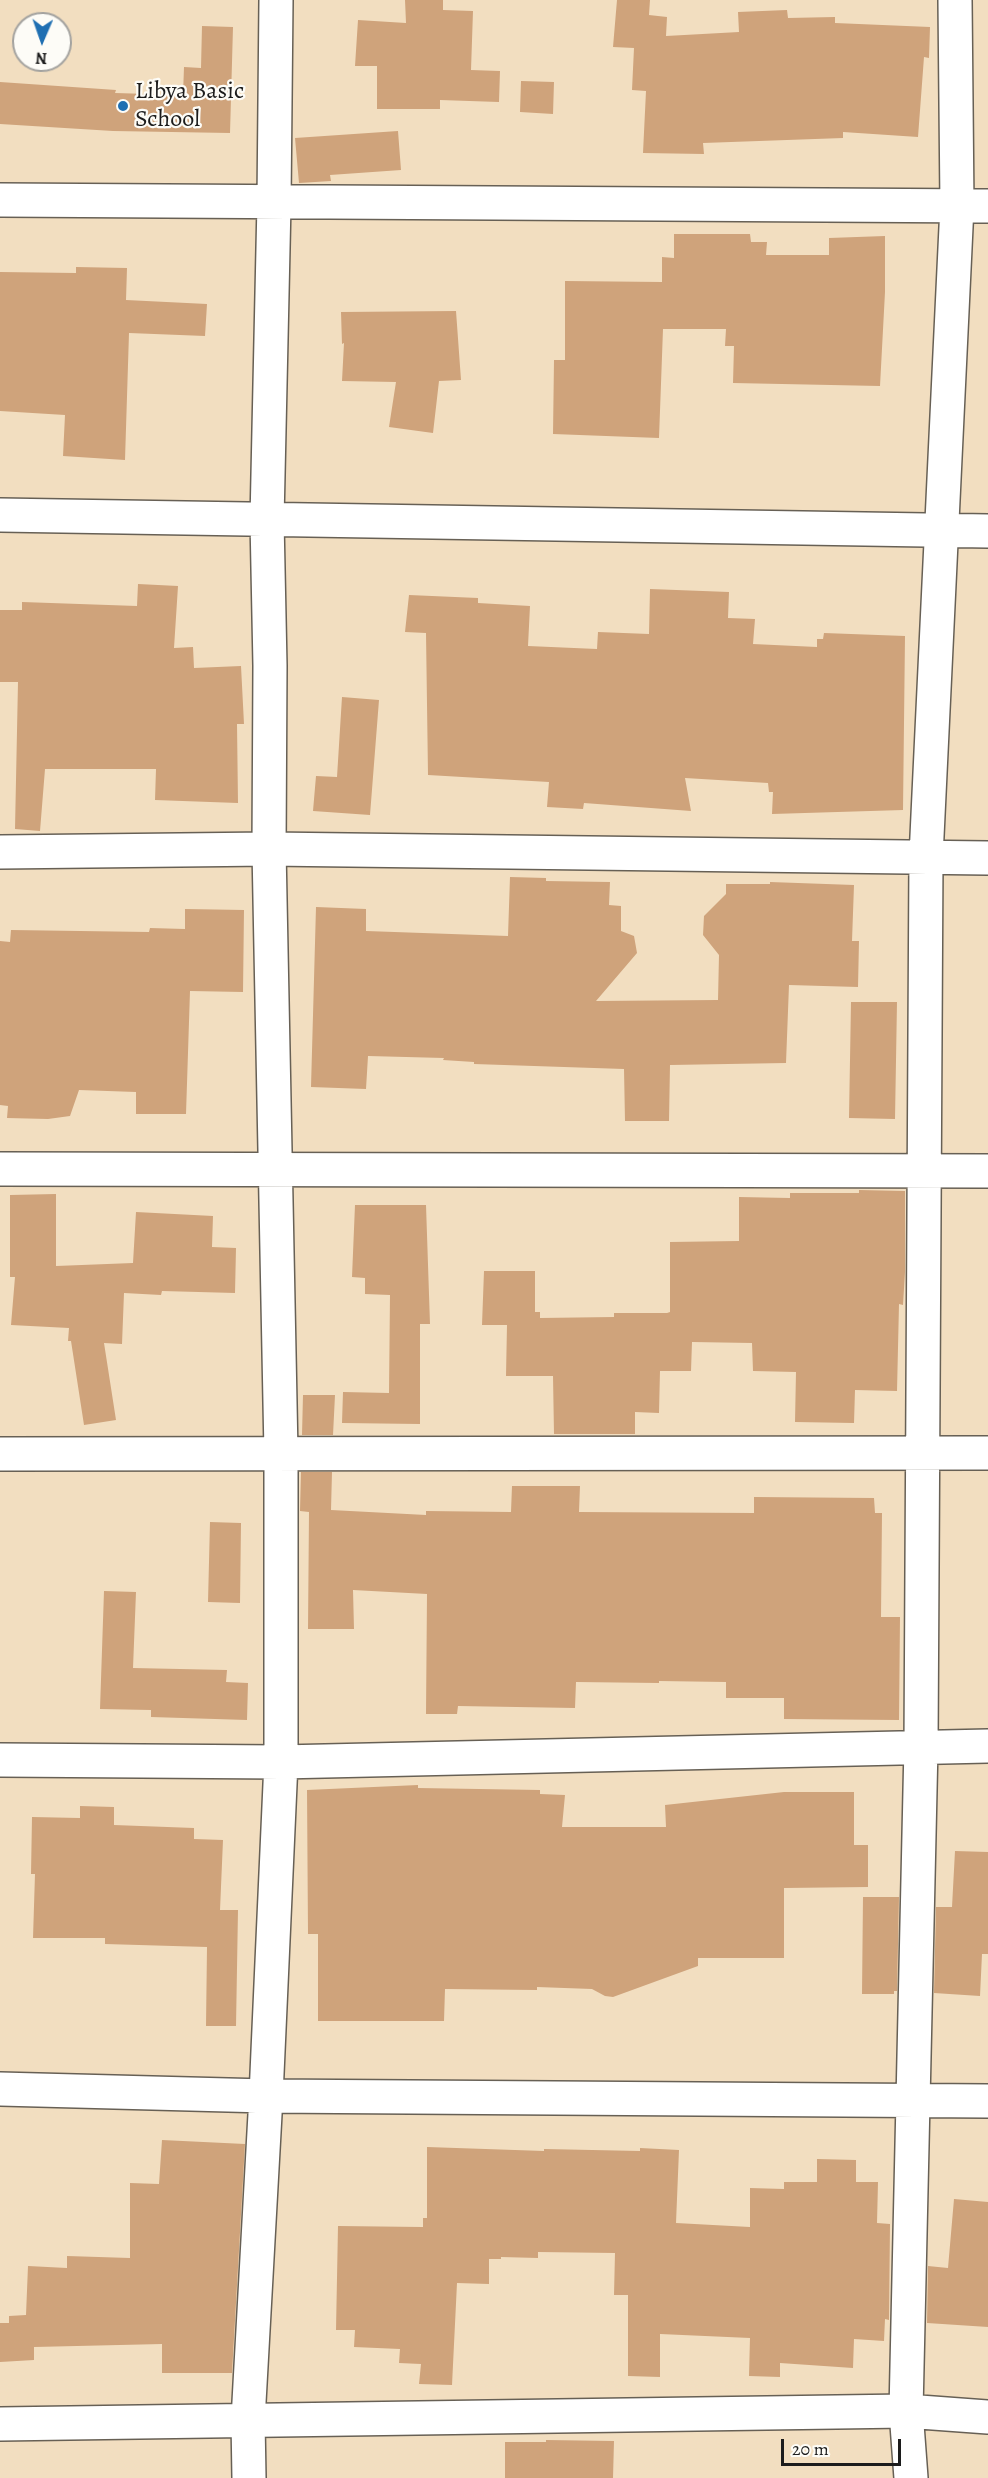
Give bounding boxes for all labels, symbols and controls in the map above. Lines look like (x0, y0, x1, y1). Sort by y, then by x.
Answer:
north arrow (12, 12, 72, 72)
text: N (35, 47, 48, 69)
place label: Libya Basic School (135, 78, 244, 134)
marker: Libya Basic School (116, 99, 130, 113)
scale bar (784, 2427, 904, 2465)
text: 20 m (792, 2437, 829, 2461)

